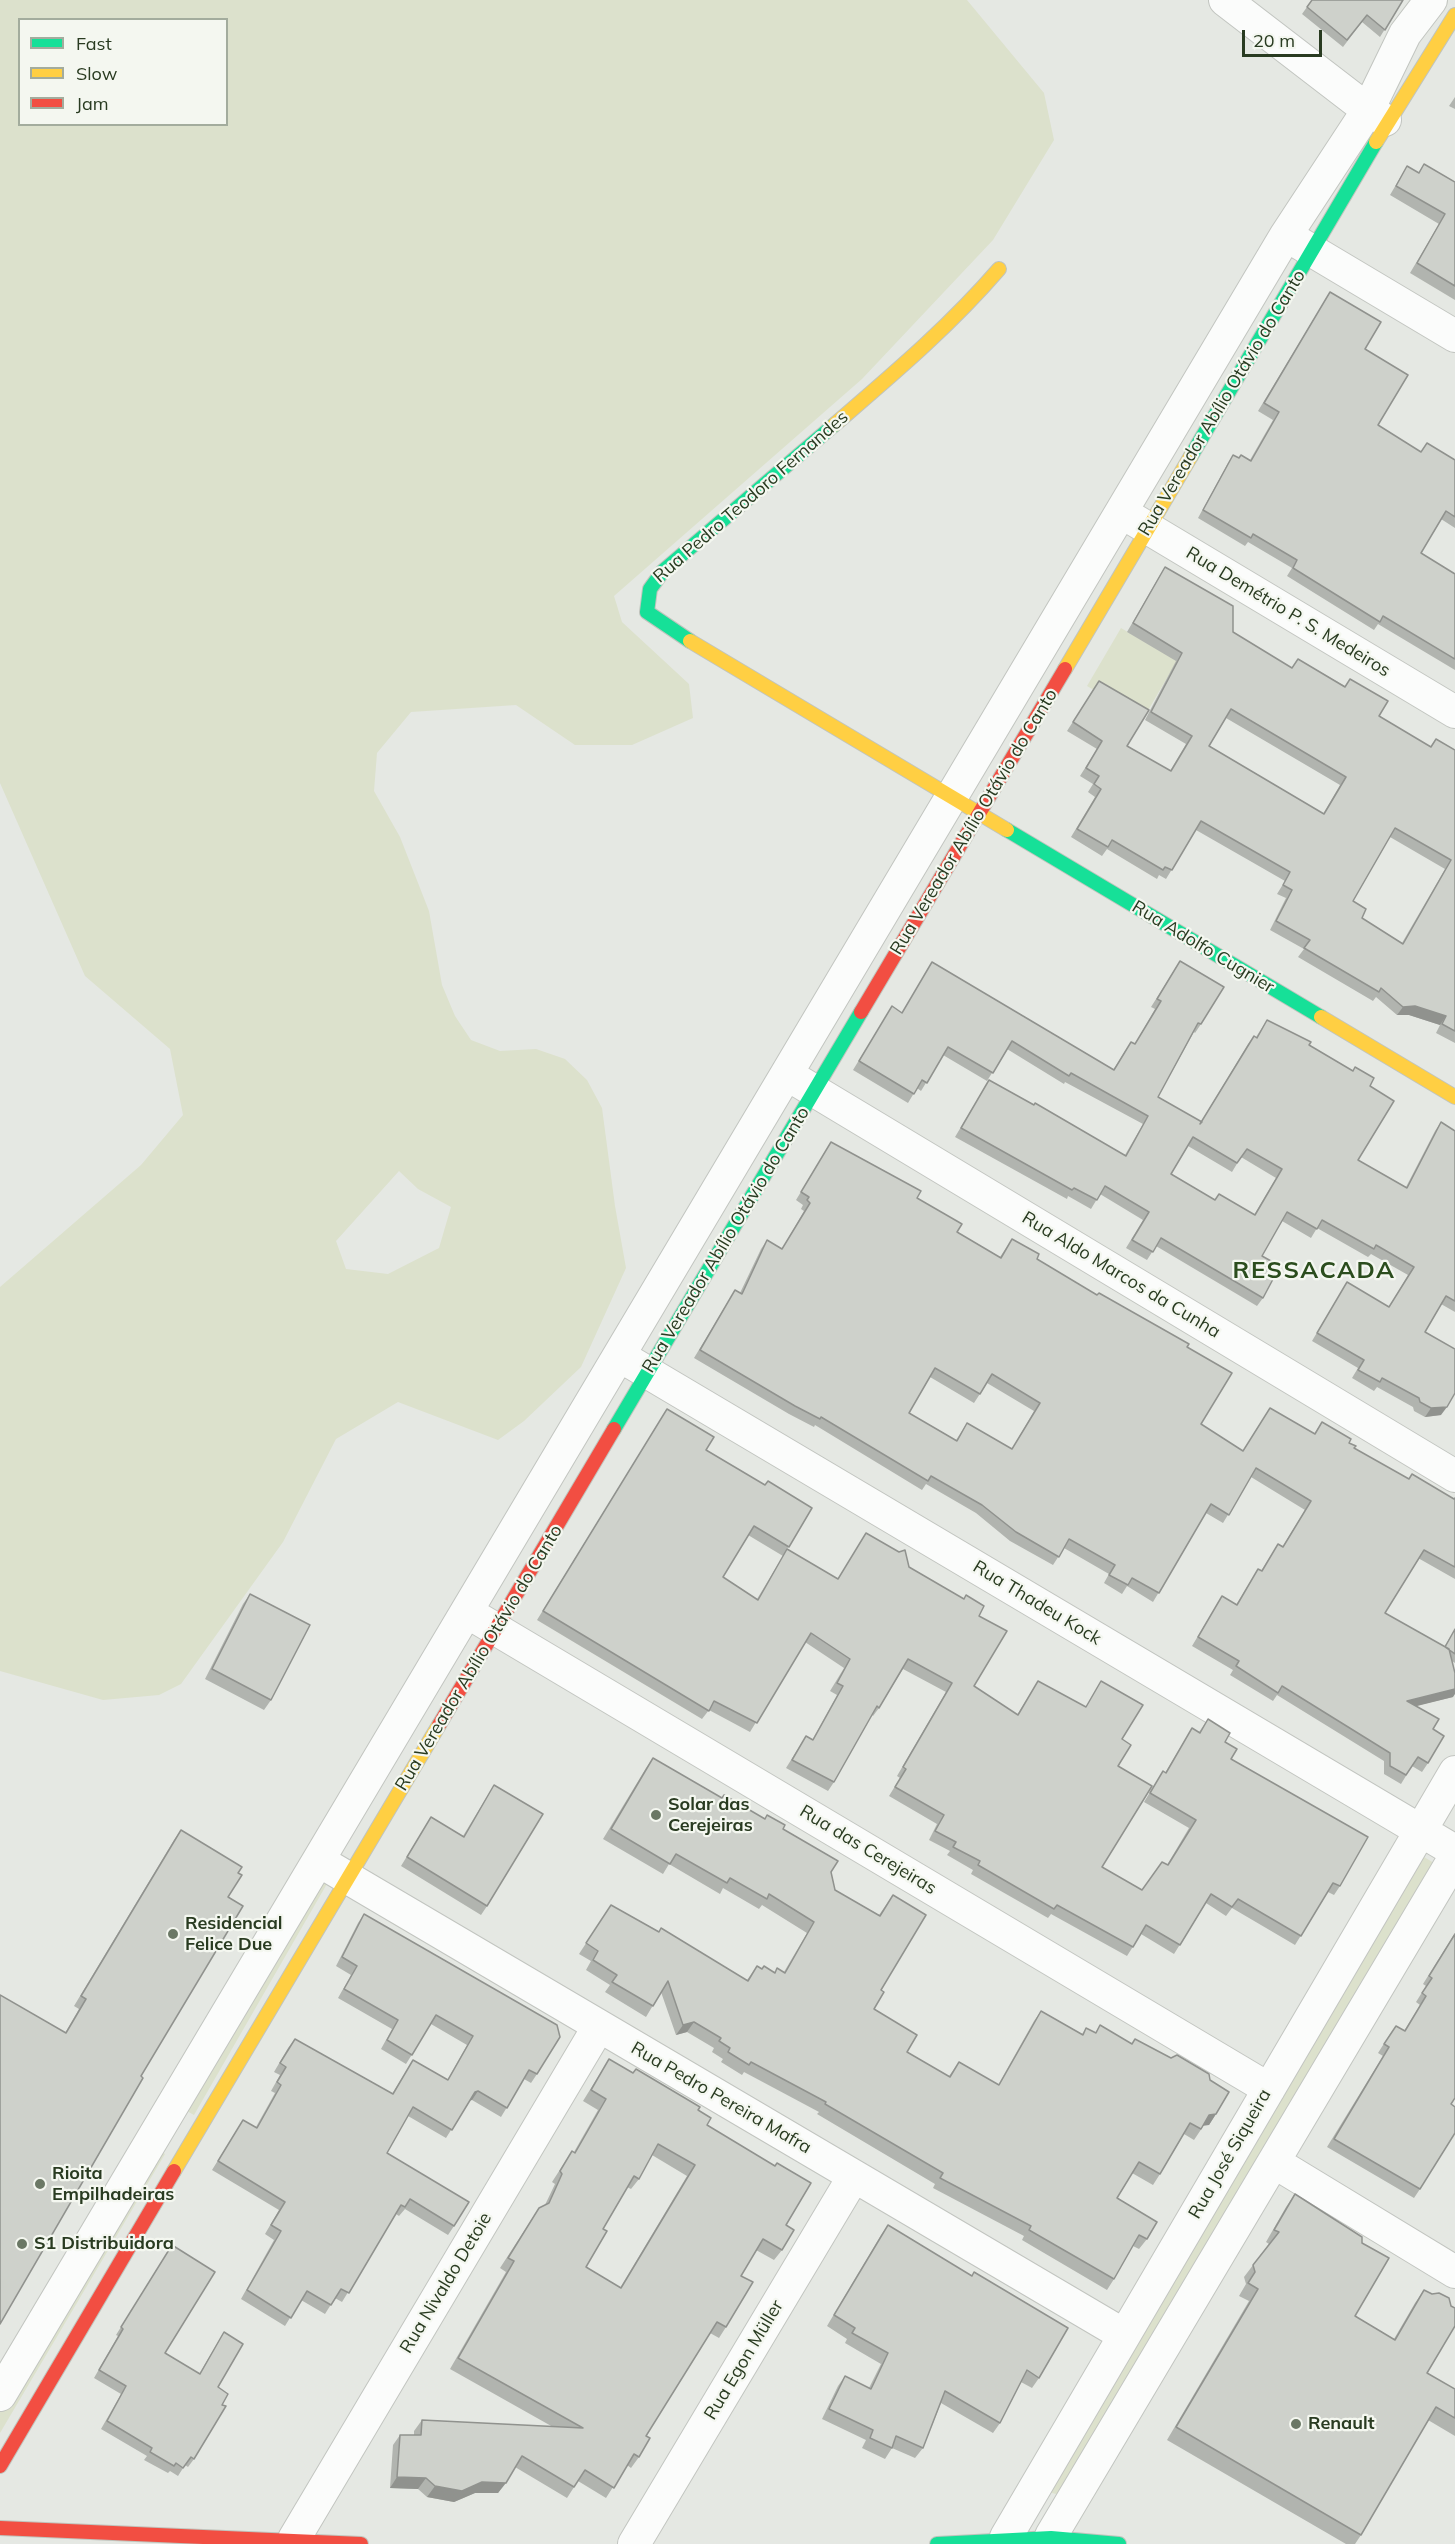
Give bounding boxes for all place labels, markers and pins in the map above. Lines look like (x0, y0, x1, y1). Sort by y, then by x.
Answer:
place label: Solar das Cerejeiras (668, 1794, 753, 1836)
marker: Solar das Cerejeiras (649, 1808, 663, 1822)
place label: Residencial Felice Due (185, 1913, 282, 1956)
marker: Residencial Felice Due (166, 1927, 180, 1941)
place label: Rioita Empilhadeiras (52, 2163, 174, 2206)
marker: Rioita Empilhadeiras (33, 2177, 47, 2191)
place label: S1 Distribuidora (34, 2233, 174, 2255)
marker: S1 Distribuidora (15, 2237, 29, 2251)
place label: Renault (1308, 2413, 1375, 2435)
marker: Renault (1289, 2417, 1303, 2431)

